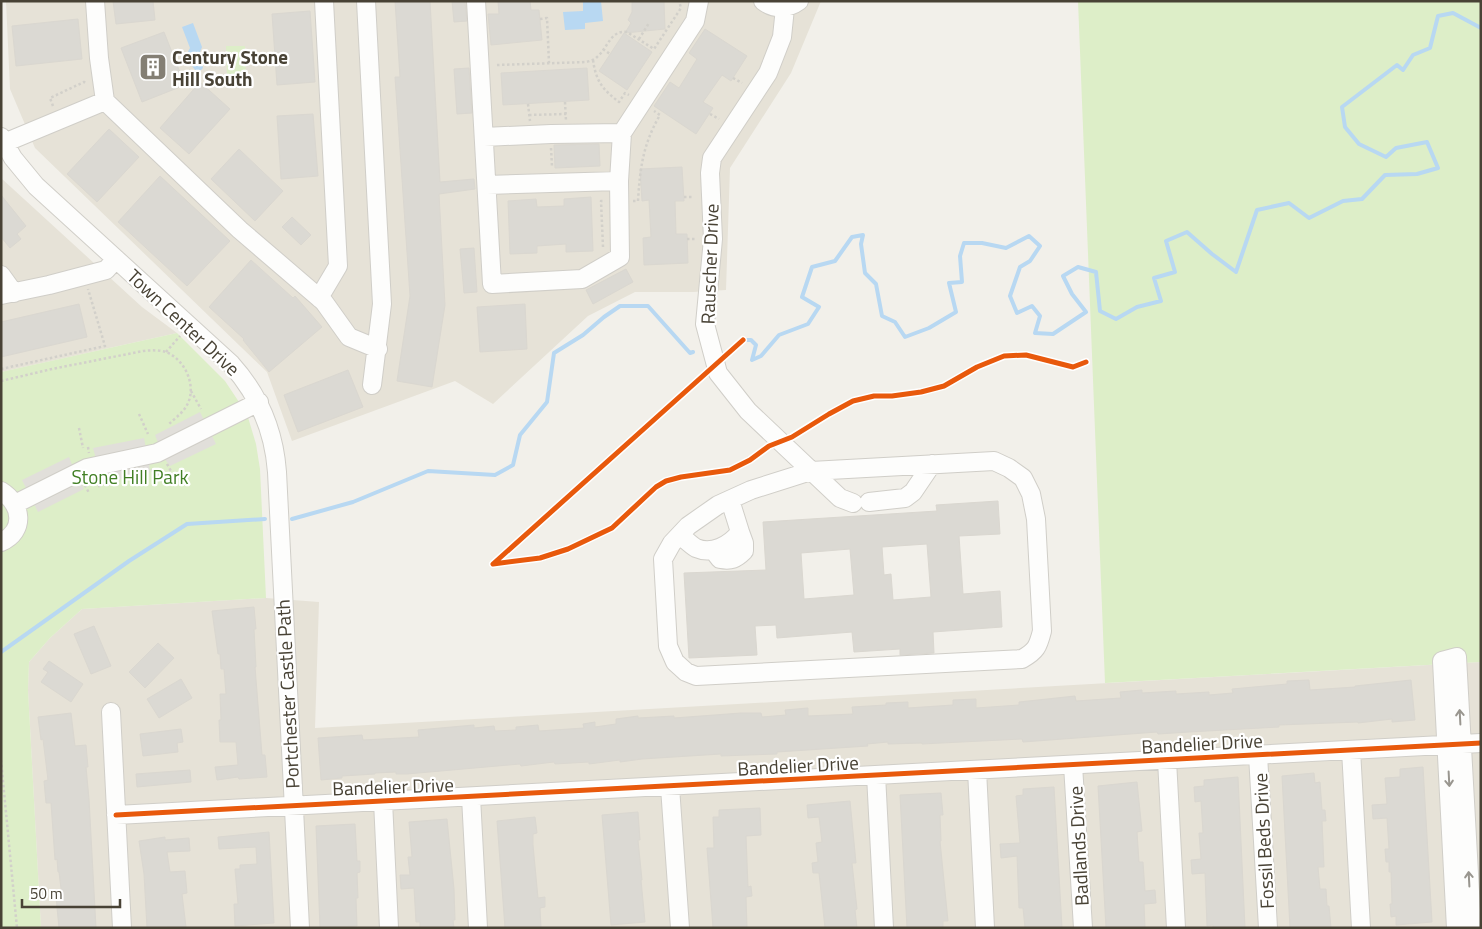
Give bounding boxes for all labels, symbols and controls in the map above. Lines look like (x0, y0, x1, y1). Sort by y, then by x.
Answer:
place label: Century Stone Hill South (172, 42, 288, 93)
building icon: Century Stone Hill South (138, 52, 168, 82)
street label: Rauscher Drive (692, 203, 726, 325)
street label: Town Center Drive (121, 262, 247, 382)
park label: Stone Hill Park (71, 462, 189, 491)
street label: Portchester Castle Path (268, 599, 306, 789)
one-way arrow (1456, 709, 1465, 725)
street label: Bandelier Drive (1141, 725, 1263, 761)
street label: Bandelier Drive (737, 747, 859, 783)
street label: Bandelier Drive (332, 769, 454, 803)
one-way arrow (1444, 771, 1453, 787)
street label: Fossil Beds Drive (1245, 772, 1281, 910)
street label: Badlands Drive (1060, 785, 1096, 907)
one-way arrow (1465, 871, 1474, 887)
scale bar (22, 876, 120, 908)
text: 50 m (30, 882, 63, 905)

